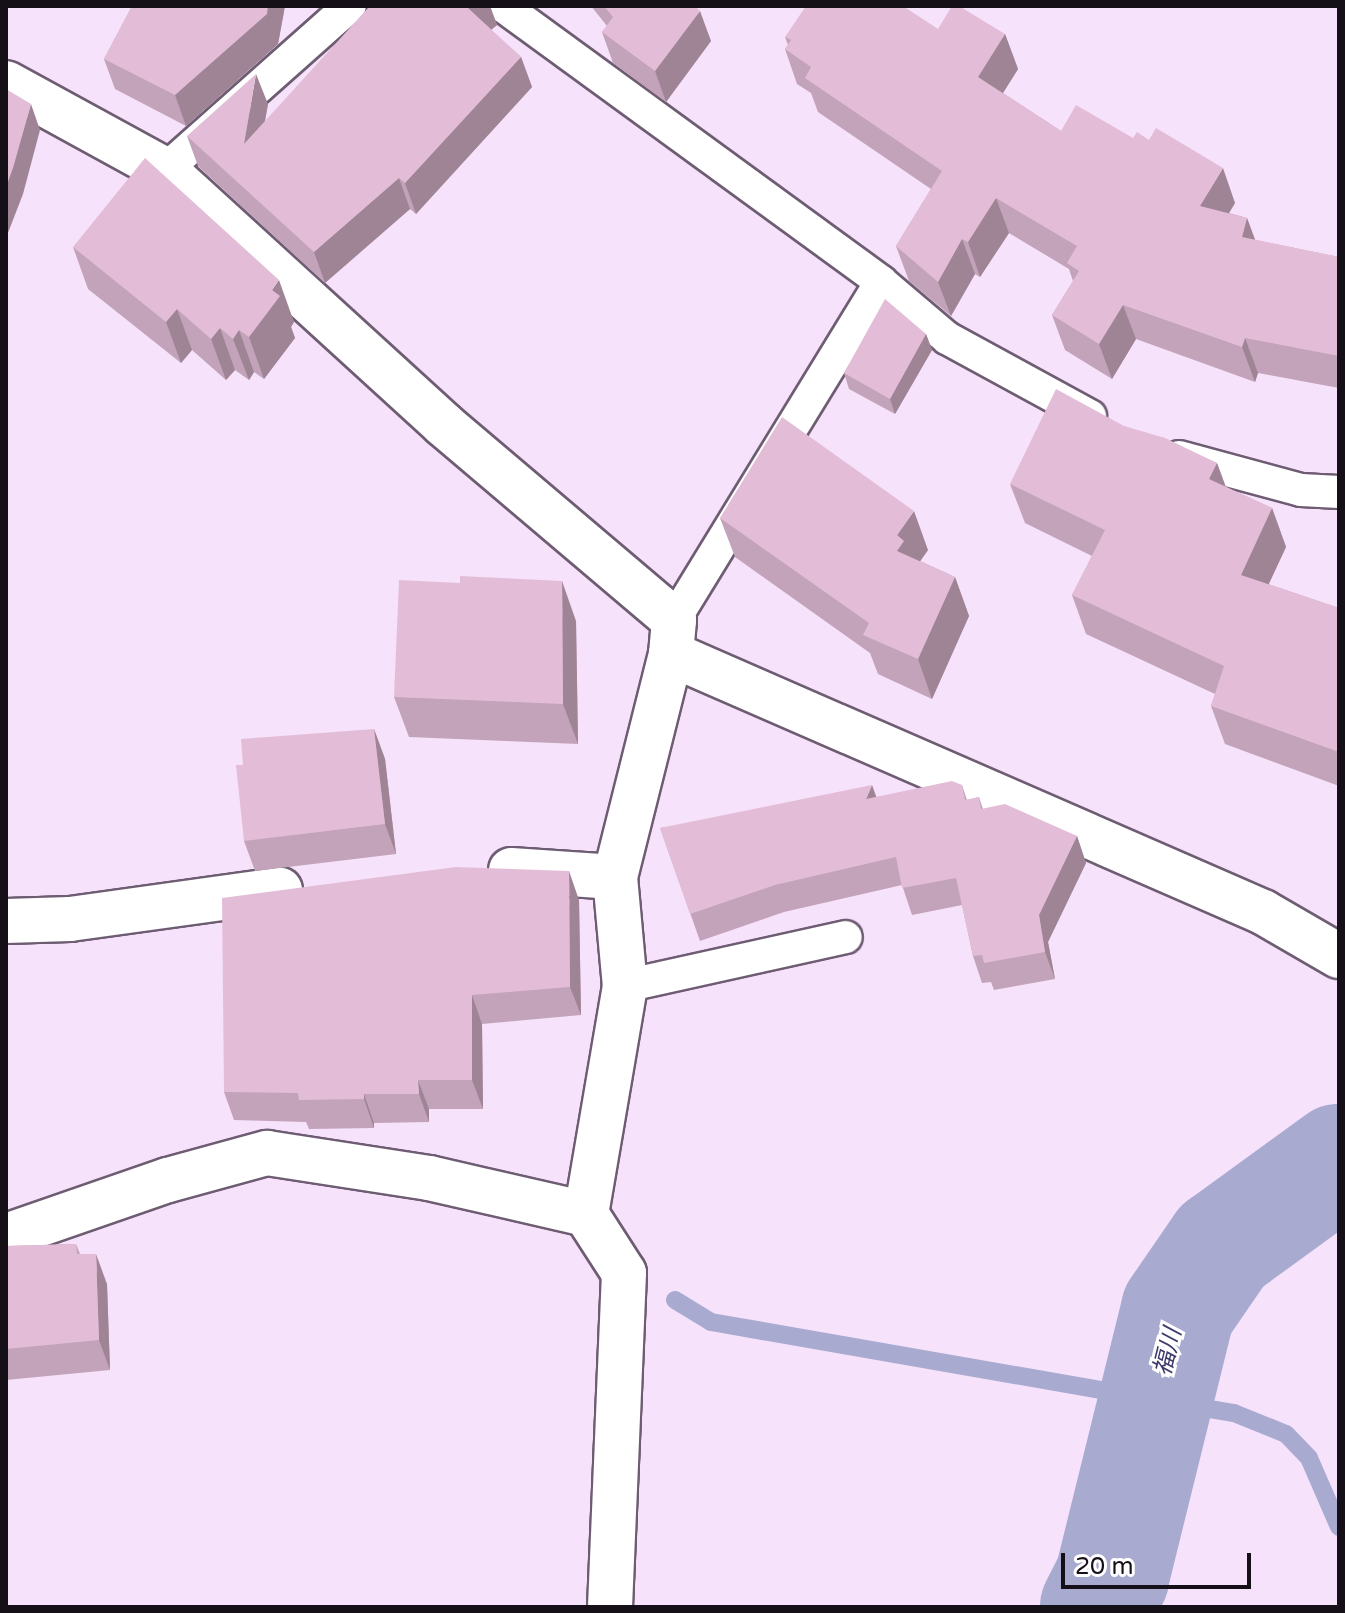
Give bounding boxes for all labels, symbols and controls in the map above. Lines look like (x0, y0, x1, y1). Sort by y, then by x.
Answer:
water label: 福川 (1148, 1325, 1188, 1379)
scale bar (1065, 1537, 1255, 1587)
text: 20 m (1075, 1552, 1133, 1581)

